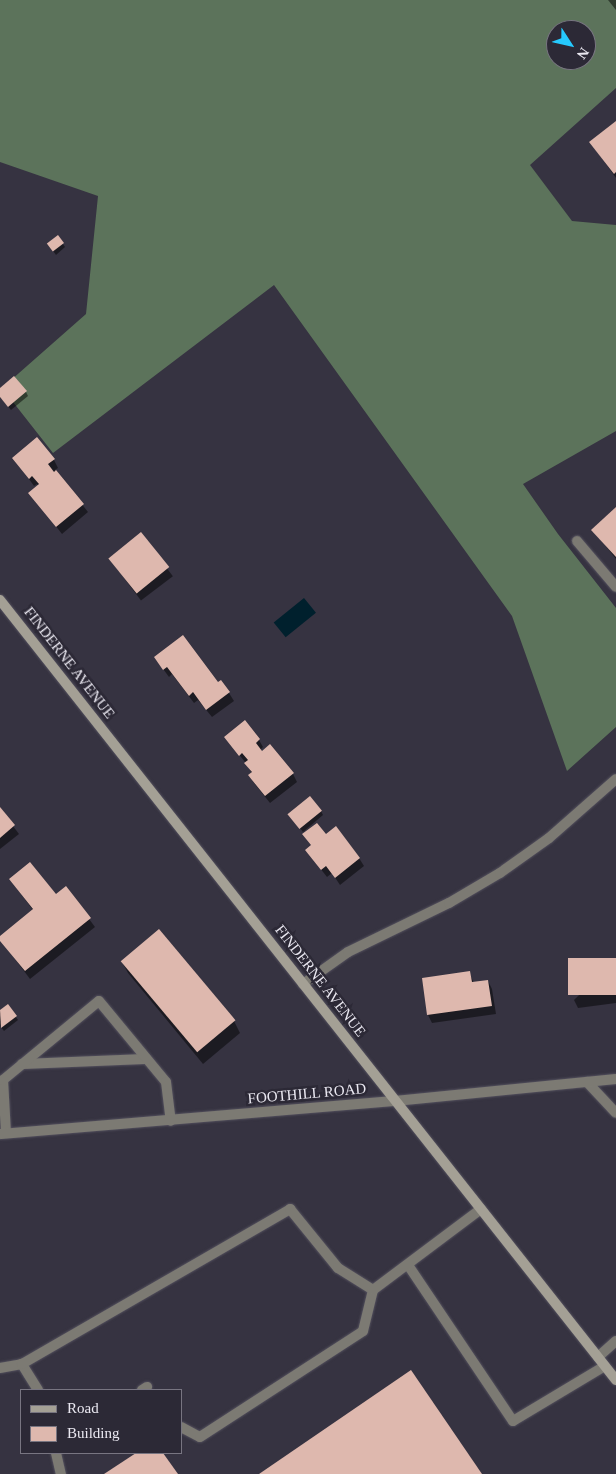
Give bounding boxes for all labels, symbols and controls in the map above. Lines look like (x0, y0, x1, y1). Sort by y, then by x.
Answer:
north arrow (546, 20, 596, 70)
text: N (574, 45, 592, 62)
street label: FINDERNE AVENUE (20, 603, 118, 723)
street label: FINDERNE AVENUE (271, 921, 369, 1041)
street label: FOOTHILL ROAD (247, 1080, 367, 1108)
legend (20, 1389, 182, 1454)
text: Road (67, 1400, 99, 1416)
text: Building (67, 1425, 120, 1441)

